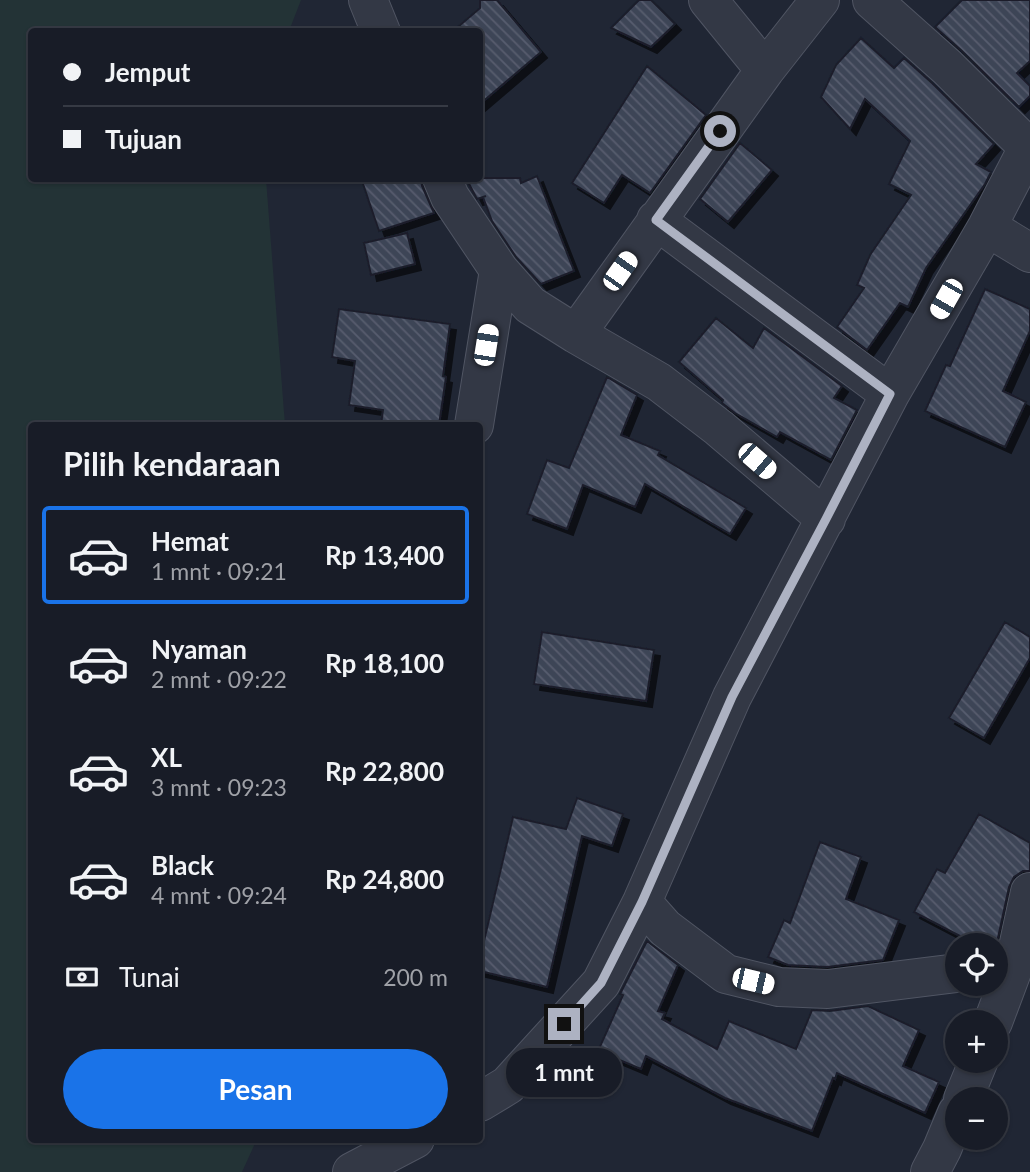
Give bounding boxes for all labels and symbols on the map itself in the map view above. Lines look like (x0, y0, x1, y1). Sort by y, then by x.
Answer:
route start (704, 115, 736, 147)
car (600, 248, 641, 294)
car (927, 276, 966, 322)
car (473, 323, 500, 367)
car (735, 439, 780, 483)
car (731, 966, 776, 996)
route end (548, 1008, 580, 1040)
callout: 1 mnt (506, 1048, 622, 1098)

